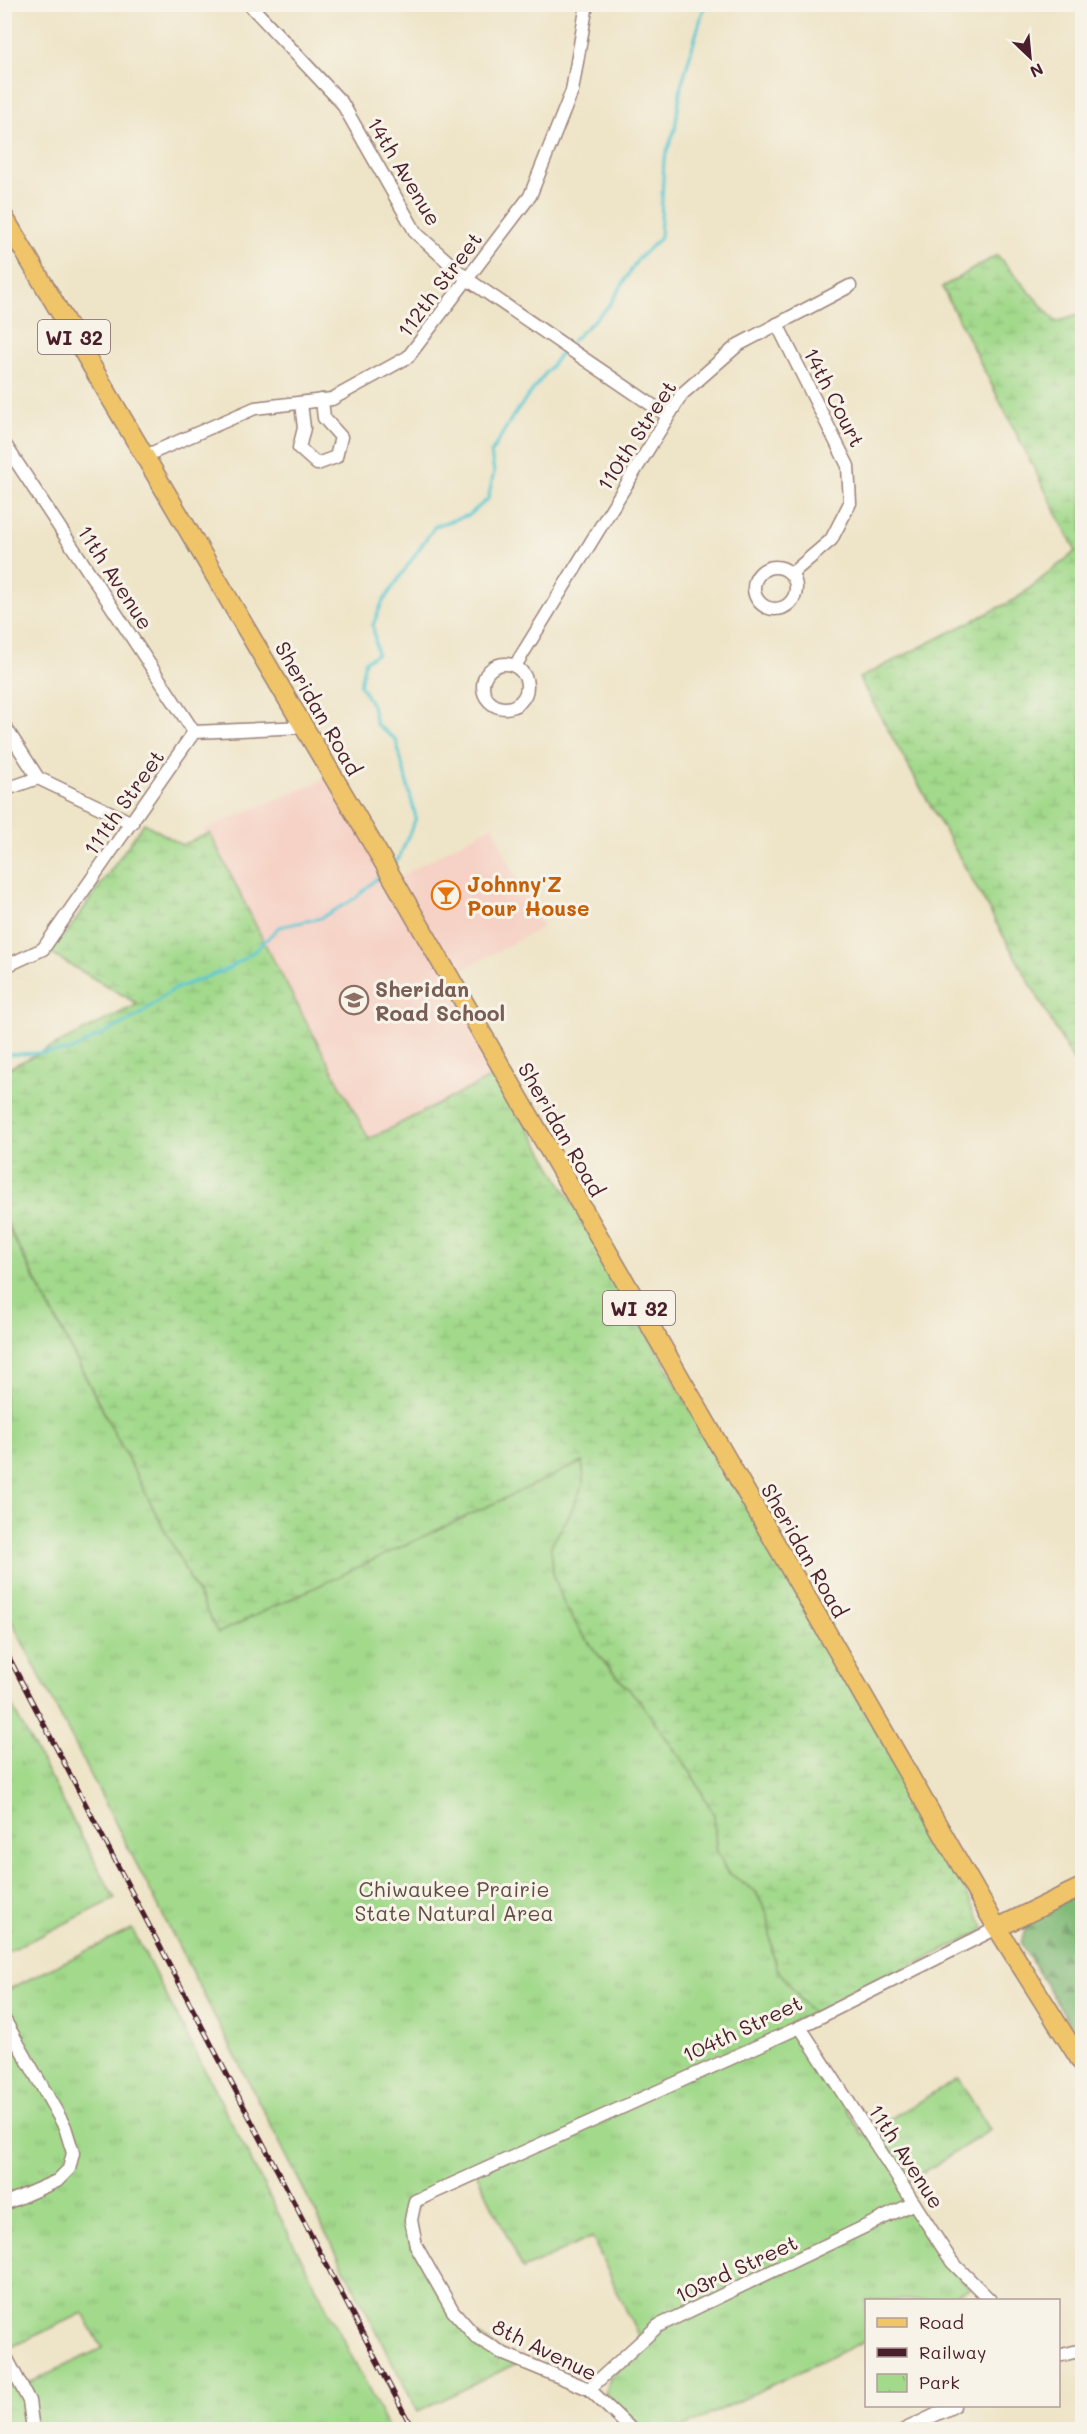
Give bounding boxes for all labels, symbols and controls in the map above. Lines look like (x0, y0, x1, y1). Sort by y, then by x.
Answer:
north arrow (1000, 27, 1060, 87)
text: N (1027, 59, 1047, 83)
street label: 14th Avenue (362, 112, 448, 230)
street label: 112th Street (391, 226, 487, 342)
road number: WI 32 (38, 320, 110, 354)
street label: 14th Court (798, 343, 872, 451)
street label: 110th Street (590, 375, 682, 495)
street label: 11th Avenue (72, 520, 160, 634)
street label: Sheridan Road (270, 636, 368, 780)
street label: 111th Street (77, 744, 169, 860)
place label: Johnny'Z Pour House (467, 870, 589, 921)
bar icon: Johnny'Z Pour House (430, 879, 462, 911)
place label: Sheridan Road School (375, 975, 505, 1026)
school or university icon: Sheridan Road School (338, 984, 370, 1016)
street label: Sheridan Road (513, 1057, 611, 1201)
road number: WI 32 (603, 1291, 675, 1325)
street label: Sheridan Road (756, 1478, 854, 1622)
park label: Chiwaukee Prairie State Natural Area (354, 1875, 554, 1926)
street label: 104th Street (678, 1988, 806, 2068)
street label: 11th Avenue (863, 2099, 951, 2213)
street label: 103rd Street (670, 2228, 802, 2308)
legend (865, 2299, 1060, 2407)
text: Road (919, 2310, 964, 2334)
street label: 8th Avenue (488, 2312, 602, 2386)
text: Railway (919, 2340, 986, 2364)
text: Park (919, 2370, 960, 2394)

